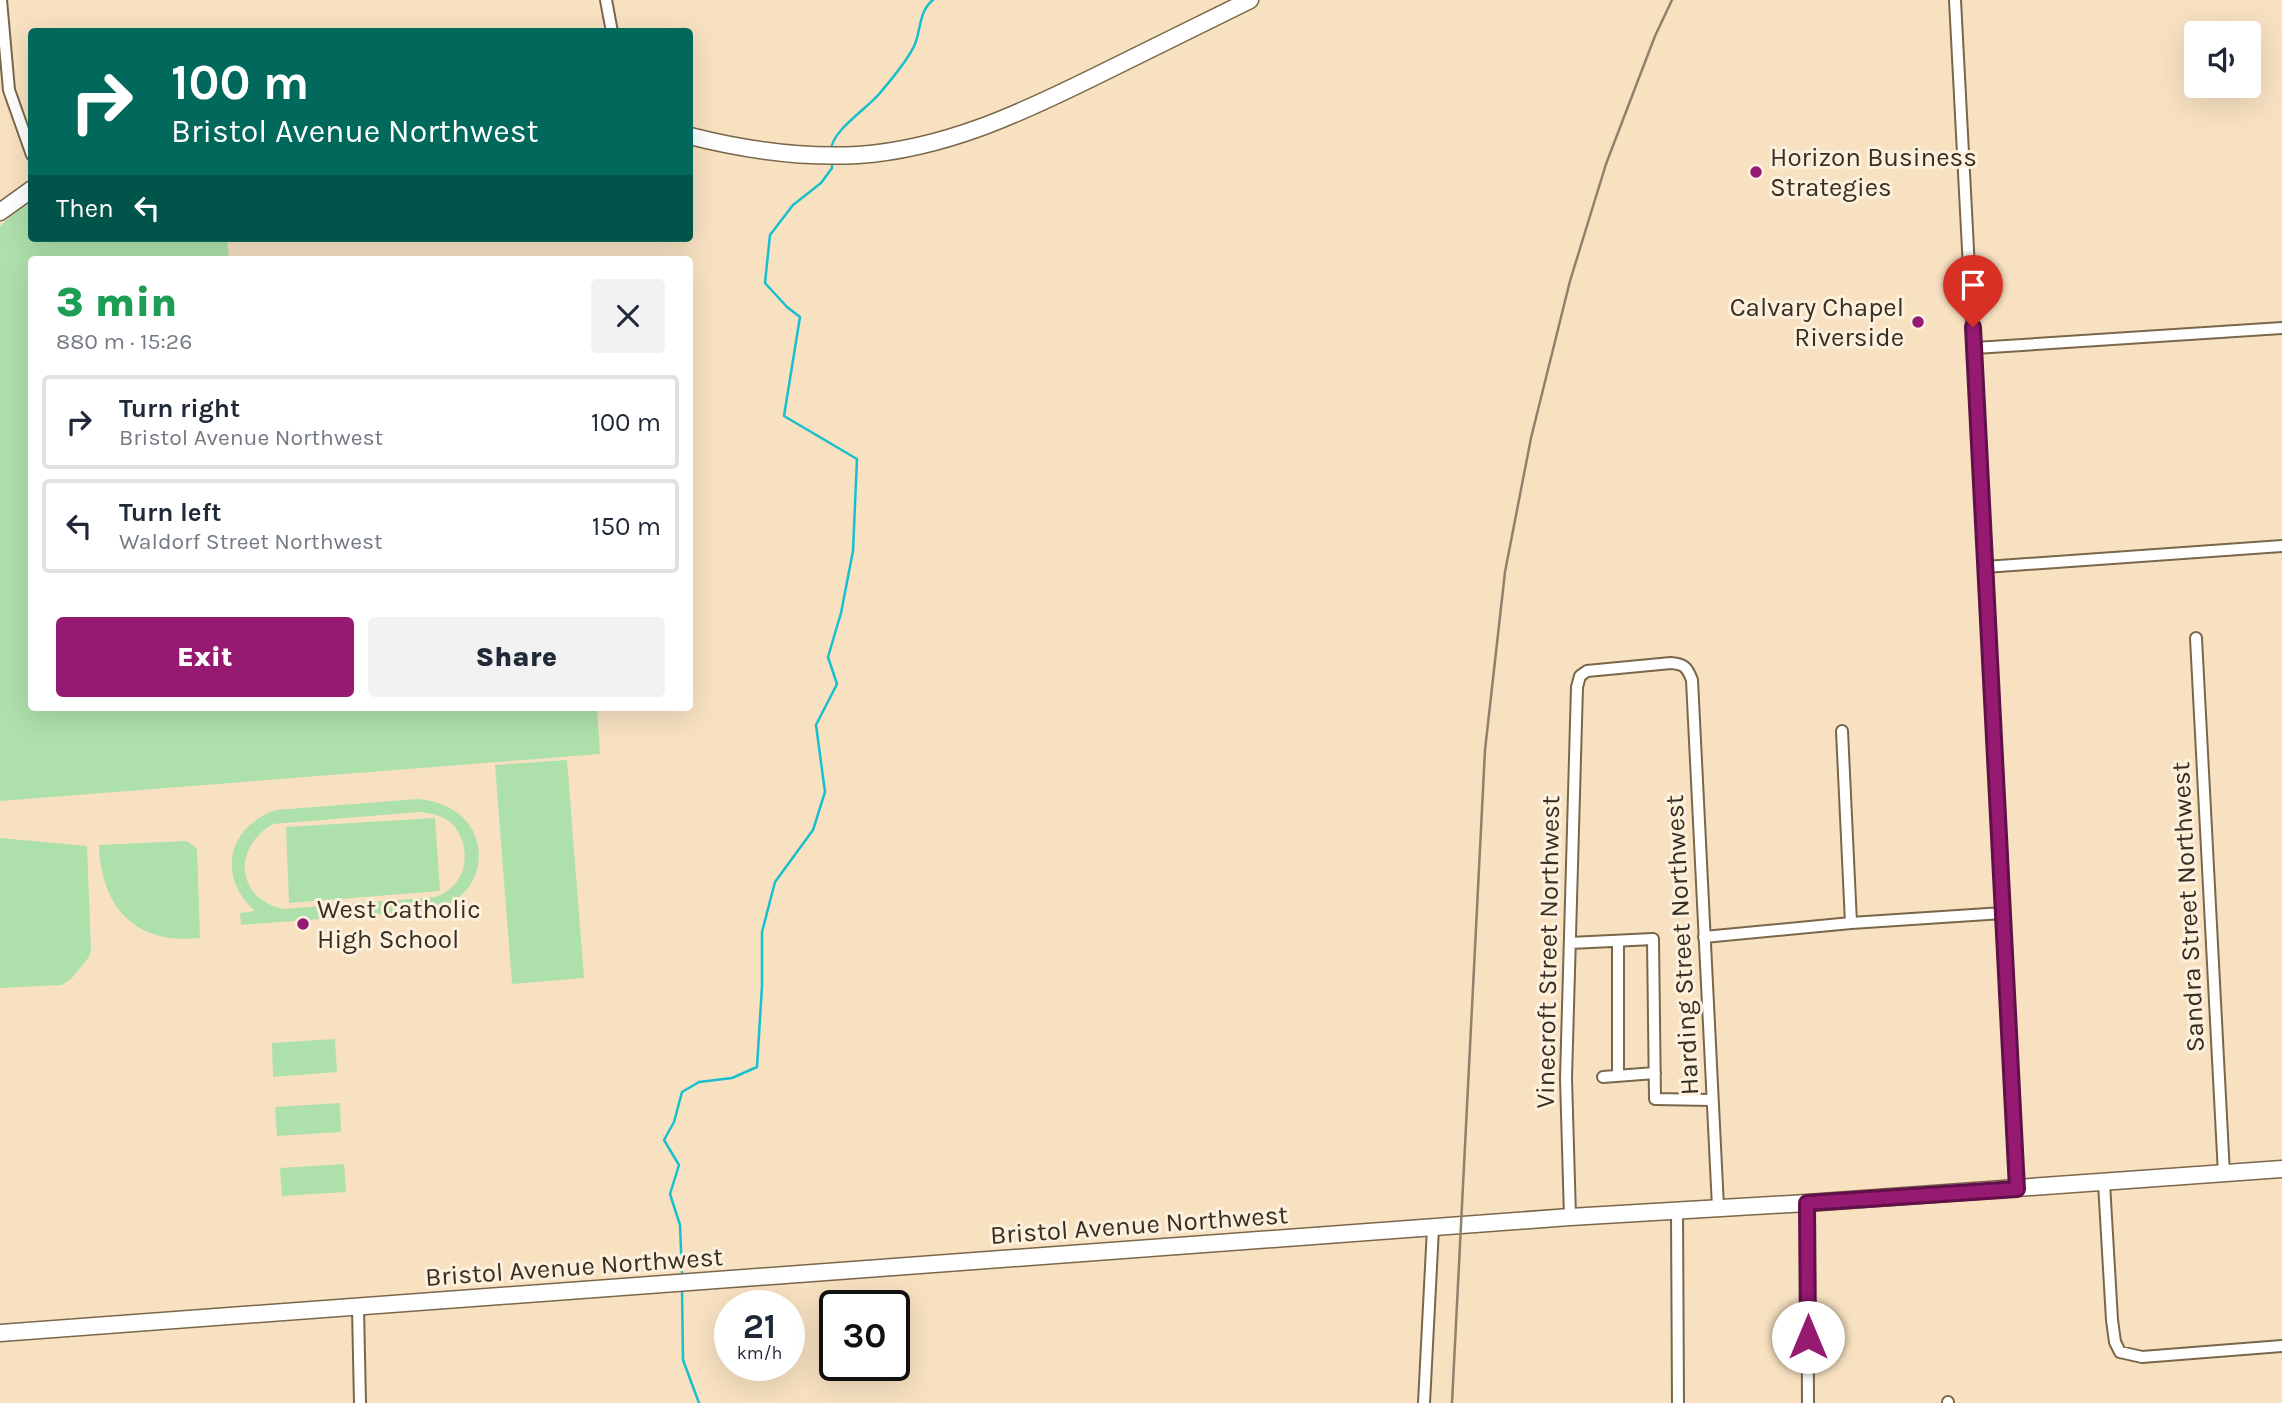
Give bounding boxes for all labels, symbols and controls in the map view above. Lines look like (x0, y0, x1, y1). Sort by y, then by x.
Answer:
map controls (2184, 21, 2261, 98)
button: sound (2184, 21, 2261, 98)
text: 100 m (171, 54, 309, 111)
icon: right (56, 56, 147, 147)
text: Bristol Avenue Northwest (171, 113, 539, 150)
place label: Horizon Business Strategies (1770, 142, 1977, 203)
marker: Horizon Business Strategies (1748, 164, 1764, 180)
icon: left (128, 189, 166, 227)
text: Then (56, 193, 114, 224)
pin (1943, 255, 2003, 327)
icon: arrive (1954, 266, 1992, 304)
text: 3 min (56, 277, 177, 327)
button: close (591, 279, 665, 353)
place label: Calvary Chapel Riverside (1730, 292, 1904, 353)
marker: Calvary Chapel Riverside (1910, 314, 1926, 330)
text: 880 m · 15:26 (56, 328, 192, 355)
text: Turn right (119, 393, 240, 424)
icon: right (60, 403, 98, 441)
text: 100 m (591, 407, 661, 438)
text: Bristol Avenue Northwest (119, 424, 383, 451)
text: Turn left (119, 497, 221, 528)
icon: left (60, 507, 98, 545)
text: 150 m (592, 511, 661, 542)
text: Waldorf Street Northwest (119, 528, 383, 555)
button: Exit (56, 617, 354, 697)
button: Share (368, 617, 665, 697)
street label: Sandra Street Northwest (2165, 761, 2211, 1053)
street label: Harding Street Northwest (1659, 794, 1705, 1096)
street label: Vinecroft Street Northwest (1530, 795, 1566, 1109)
place label: West Catholic High School (317, 894, 481, 955)
marker: West Catholic High School (295, 916, 311, 932)
street label: Bristol Avenue Northwest (989, 1199, 1289, 1251)
street label: Bristol Avenue Northwest (424, 1241, 724, 1293)
speed limit sign: 30 (819, 1290, 910, 1381)
position arrow (1771, 1300, 1845, 1374)
text: 21 (743, 1306, 776, 1347)
text: km/h (737, 1342, 782, 1364)

